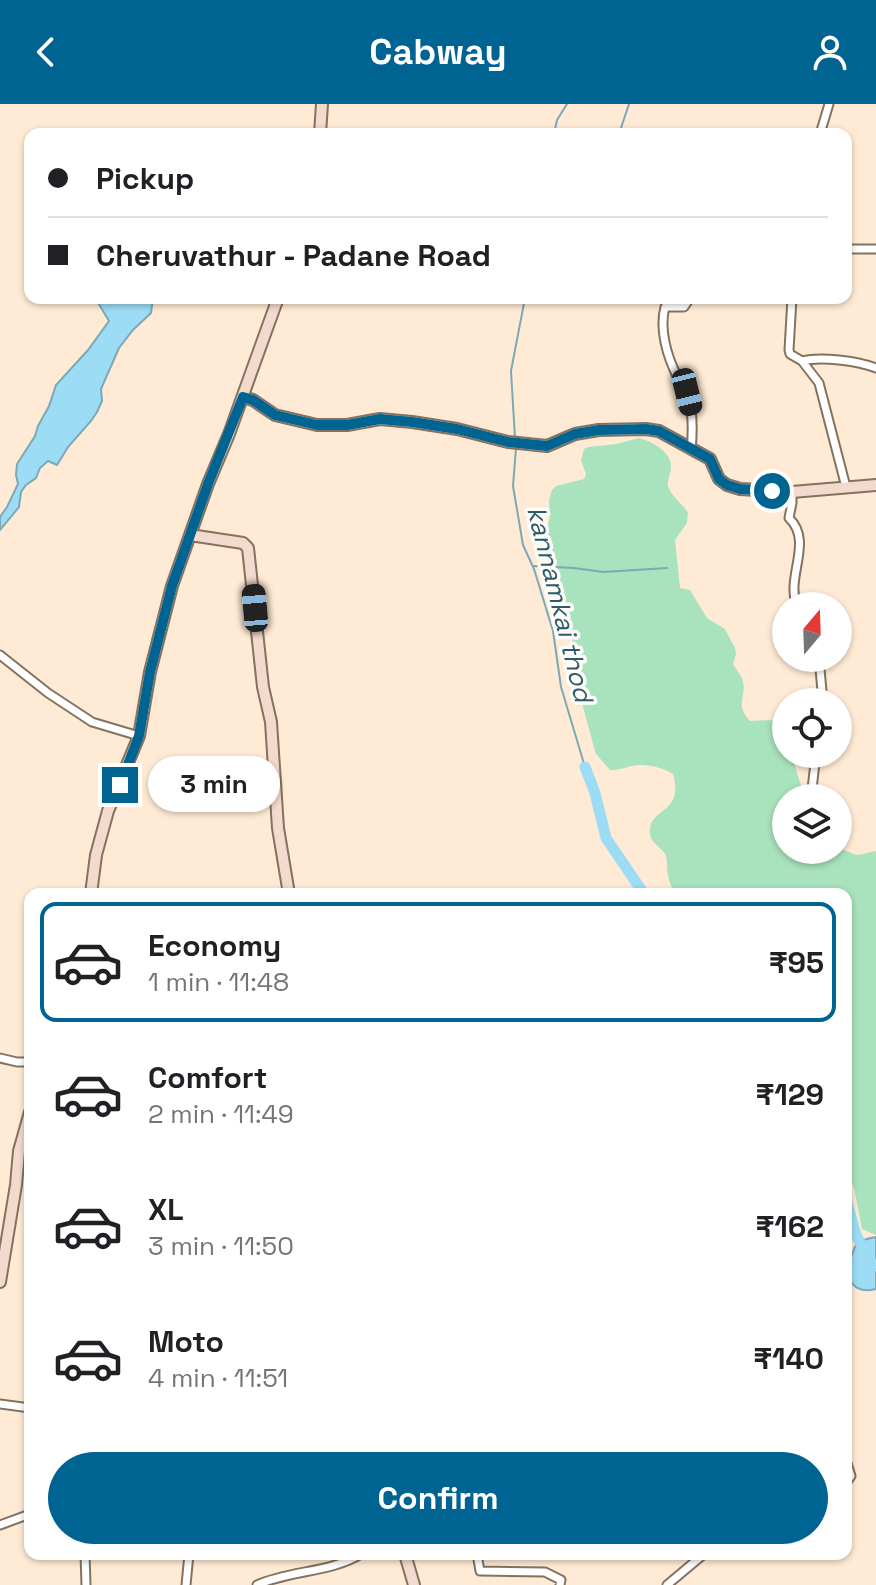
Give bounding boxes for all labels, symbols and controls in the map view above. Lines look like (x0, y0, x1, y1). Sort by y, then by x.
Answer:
text: Cabway (369, 29, 507, 75)
icon: back (24, 30, 68, 74)
icon: person (808, 30, 852, 74)
text: Pickup (96, 159, 194, 198)
text: Cheruvathur - Padane Road (96, 236, 491, 275)
car (670, 366, 704, 418)
route start (754, 473, 790, 509)
water label: kannamkai thod (519, 503, 602, 708)
car (241, 583, 269, 633)
north arrow (772, 592, 852, 672)
map controls (772, 592, 852, 864)
button: locate (772, 688, 852, 768)
callout: 3 min (148, 757, 280, 813)
route end (102, 767, 138, 803)
text: 3 min (180, 767, 248, 801)
button: layers (772, 784, 852, 864)
icon: car (52, 926, 124, 998)
text: Economy (148, 926, 281, 965)
text: ₹95 (769, 943, 824, 982)
text: 1 min · 11:48 (148, 965, 289, 999)
icon: car (52, 1058, 124, 1130)
text: Comfort (148, 1058, 267, 1097)
text: ₹129 (756, 1075, 824, 1114)
text: 2 min · 11:49 (148, 1097, 294, 1131)
icon: car (52, 1190, 124, 1262)
text: XL (148, 1190, 184, 1229)
text: ₹162 (756, 1207, 824, 1246)
text: 3 min · 11:50 (148, 1229, 294, 1263)
icon: car (52, 1322, 124, 1394)
text: Moto (148, 1322, 224, 1361)
text: ₹140 (753, 1339, 824, 1378)
text: 4 min · 11:51 (148, 1361, 288, 1395)
button: Confirm (48, 1452, 828, 1544)

